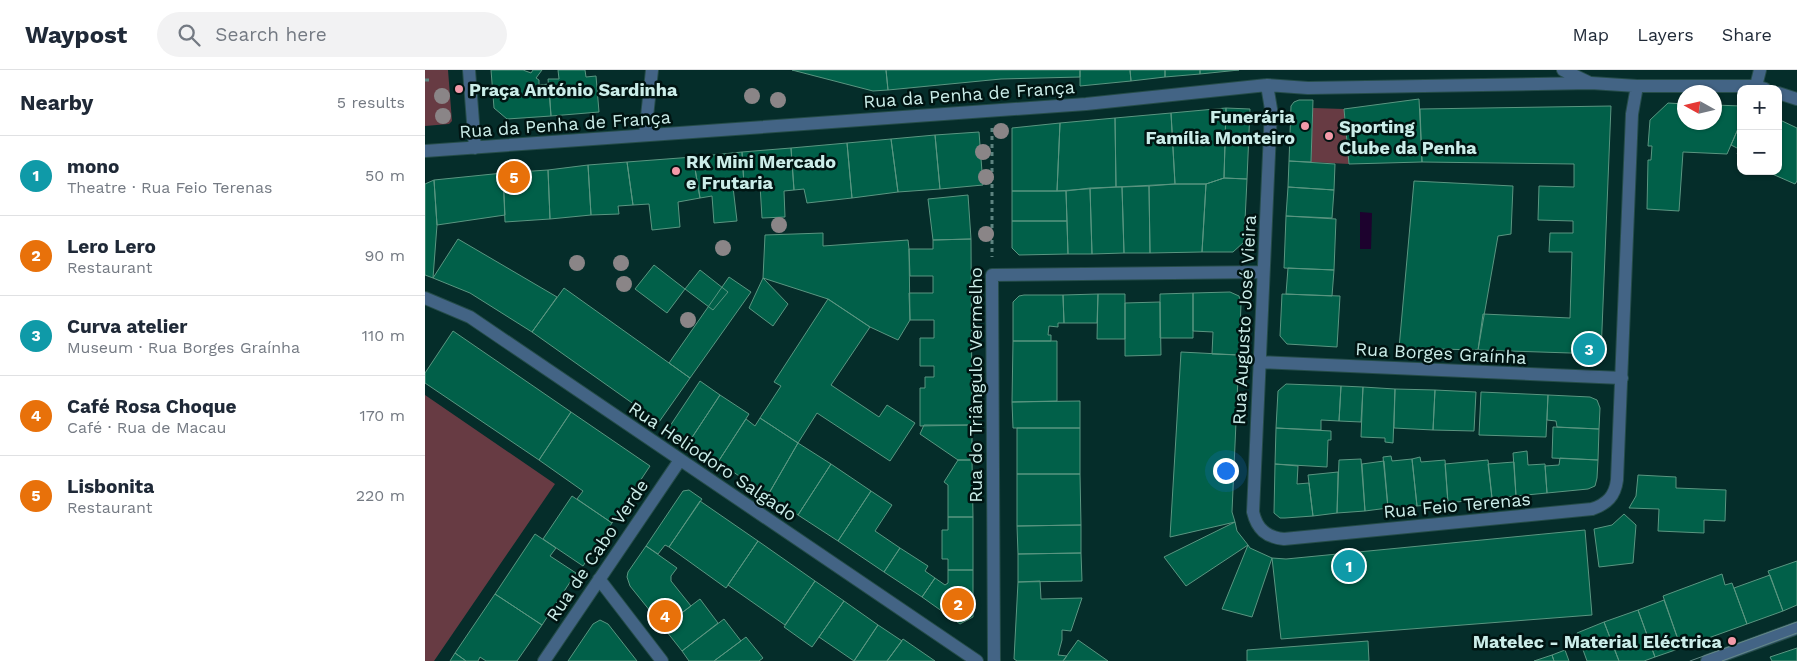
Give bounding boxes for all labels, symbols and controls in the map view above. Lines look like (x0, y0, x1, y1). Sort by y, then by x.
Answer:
search box (157, 12, 507, 57)
text: Waypost (25, 21, 127, 49)
icon: search (175, 21, 203, 49)
text: Search here (215, 23, 327, 46)
text: Map (1572, 24, 1609, 45)
text: Layers (1637, 24, 1694, 45)
text: Share (1722, 24, 1772, 45)
street label: Rua da Penha de França (862, 76, 1076, 112)
place label: Praça António Sardinha (469, 79, 678, 100)
marker: Praça António Sardinha (453, 83, 465, 95)
north arrow (1677, 85, 1722, 130)
map controls (1737, 85, 1782, 175)
button: + (1737, 85, 1782, 130)
text: Nearby (20, 90, 93, 115)
text: 5 results (337, 93, 405, 112)
street label: Rua da Penha de França (458, 106, 672, 142)
place label: Funerária Família Monteiro (1146, 106, 1296, 148)
place label: Sporting Clube da Penha (1339, 116, 1477, 158)
marker: Funerária Família Monteiro (1299, 120, 1311, 132)
marker: Sporting Clube da Penha (1323, 130, 1335, 142)
button: − (1737, 130, 1782, 175)
place label: RK Mini Mercado e Frutaria (686, 151, 836, 193)
text: mono (67, 155, 119, 178)
pin: 5 (498, 158, 530, 196)
marker: RK Mini Mercado e Frutaria (670, 165, 682, 177)
text: 1 (33, 166, 39, 185)
text: 50 m (365, 166, 405, 185)
text: Theatre · Rua Feio Terenas (67, 178, 272, 197)
street label: Rua Augusto José Vieira (1228, 214, 1260, 426)
text: Lero Lero (67, 235, 156, 258)
text: 2 (31, 246, 41, 265)
text: 90 m (364, 246, 405, 265)
text: Restaurant (67, 258, 153, 277)
street label: Rua do Triângulo Vermelho (965, 267, 986, 503)
text: Curva atelier (67, 315, 187, 338)
text: 3 (31, 326, 41, 345)
text: 110 m (362, 326, 405, 345)
pin: 3 (1573, 330, 1605, 368)
text: Museum · Rua Borges Graínha (67, 338, 300, 357)
street label: Rua Borges Graínha (1355, 338, 1527, 368)
text: Café Rosa Choque (67, 395, 237, 418)
street label: Rua Heliodoro Salgado (625, 397, 801, 525)
text: 4 (31, 406, 41, 425)
text: 170 m (359, 406, 405, 425)
text: Café · Rua de Macau (67, 418, 227, 437)
your location (1213, 458, 1239, 484)
text: Lisbonita (67, 475, 154, 498)
street label: Rua de Cabo Verde (542, 475, 652, 625)
text: 5 (31, 486, 41, 505)
text: 220 m (356, 486, 405, 505)
street label: Rua Feio Terenas (1382, 488, 1532, 522)
text: Restaurant (67, 498, 153, 517)
pin: 1 (1333, 547, 1365, 585)
pin: 2 (942, 585, 974, 623)
pin: 4 (649, 597, 681, 635)
place label: Matelec - Material Eléctrica (1473, 631, 1723, 652)
marker: Matelec - Material Eléctrica (1726, 635, 1738, 647)

